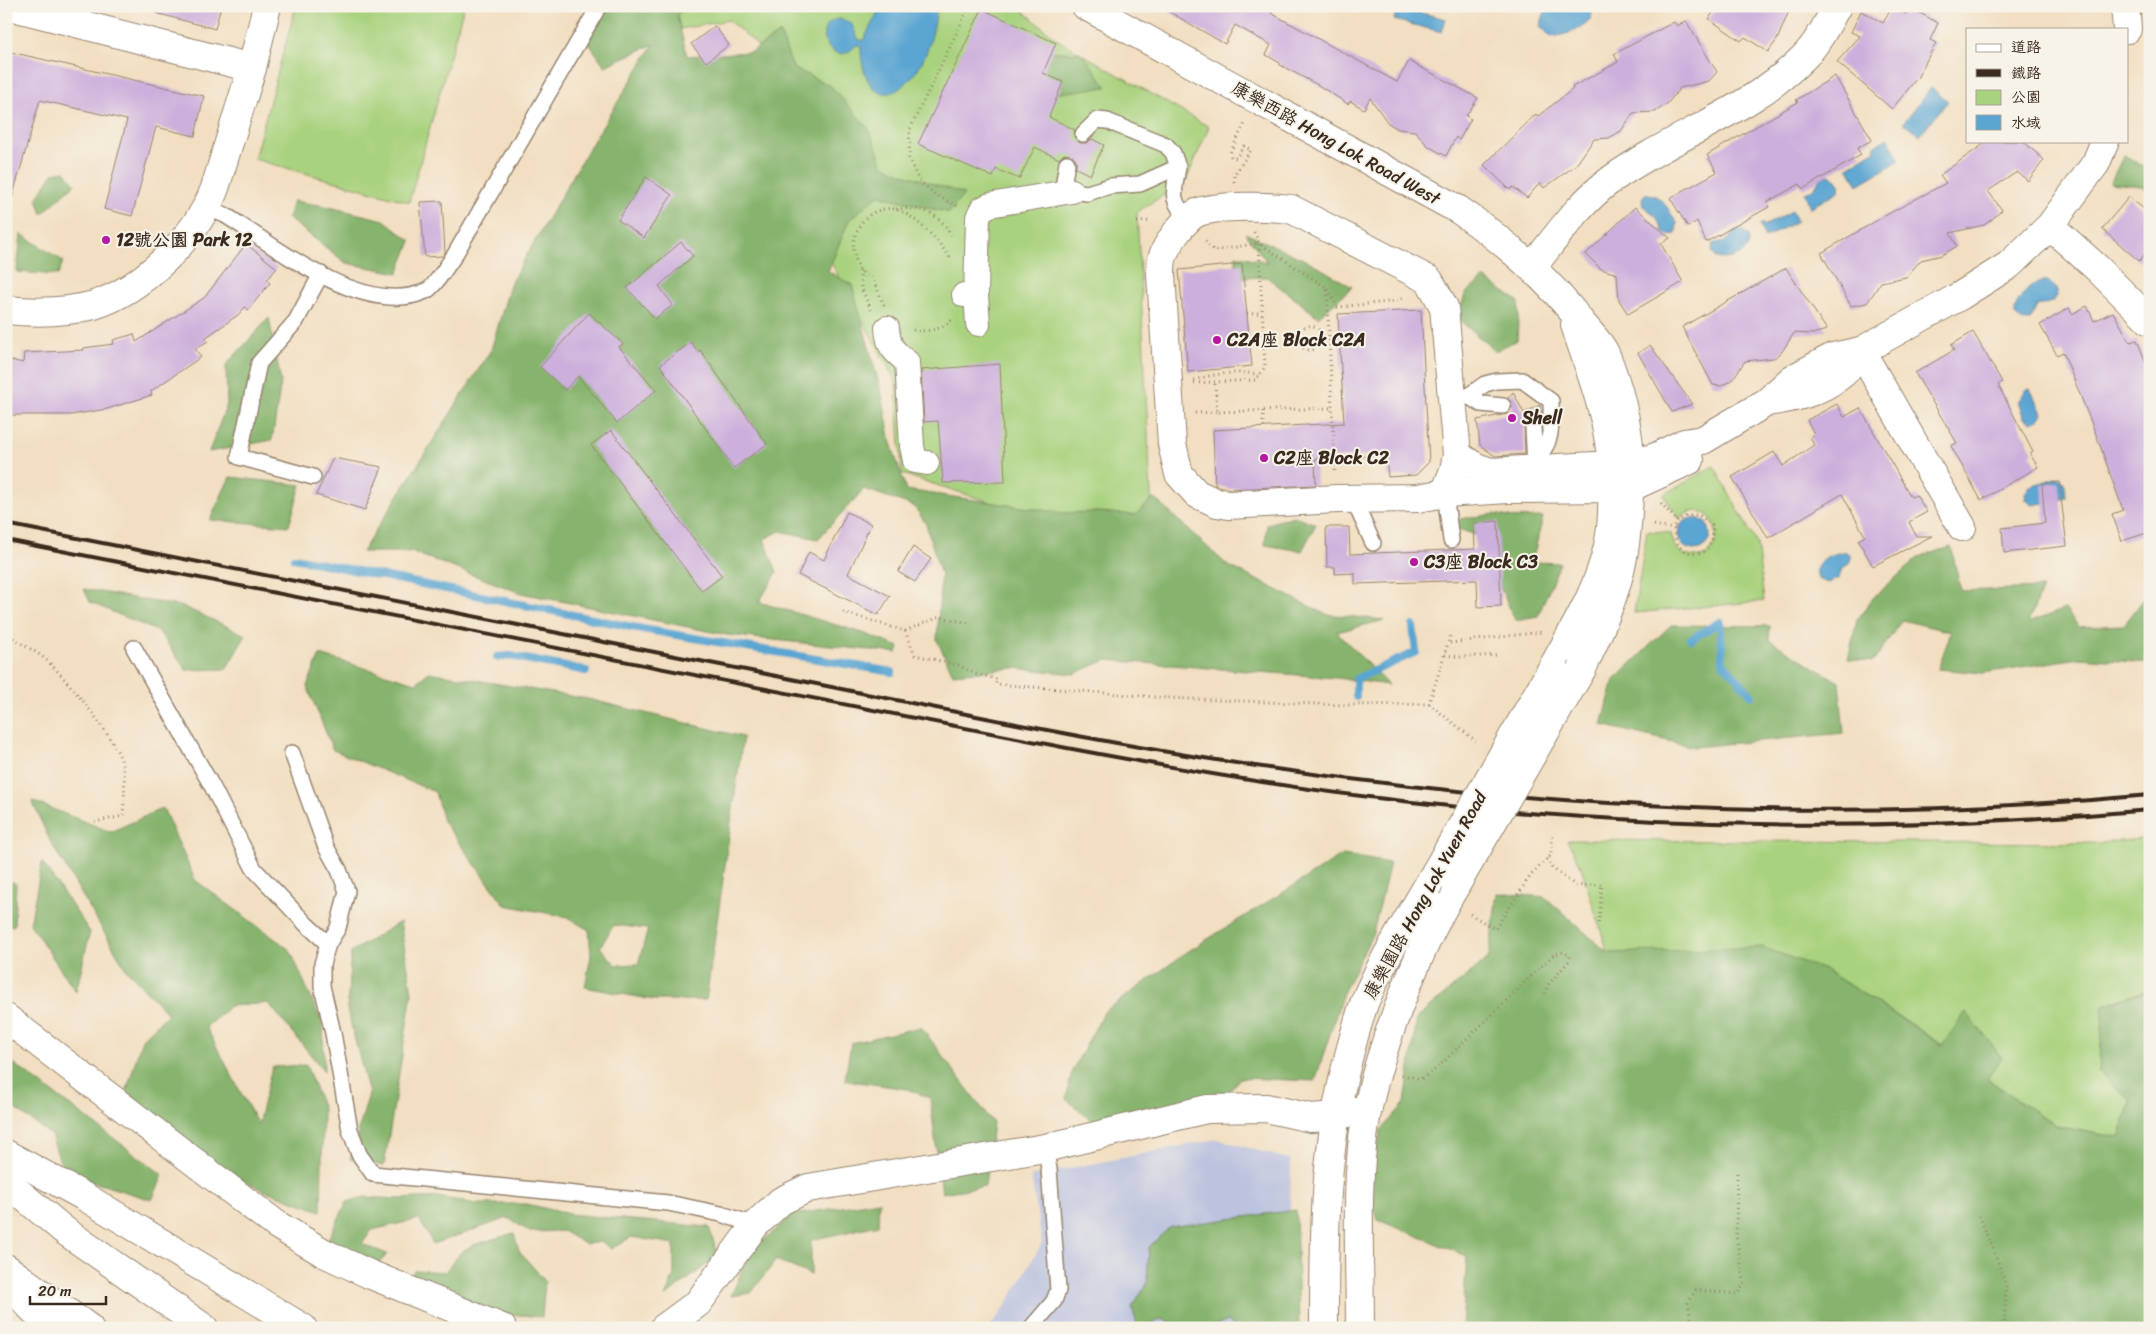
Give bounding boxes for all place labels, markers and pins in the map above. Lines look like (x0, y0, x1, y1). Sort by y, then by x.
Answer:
place label: 12號公園 Park 12 (116, 224, 253, 256)
marker: 12號公園 Park 12 (100, 234, 112, 246)
place label: C2A座 Block C2A (1226, 324, 1365, 356)
marker: C2A座 Block C2A (1211, 334, 1223, 346)
place label: Shell (1521, 402, 1563, 434)
marker: Shell (1506, 412, 1518, 424)
place label: C2座 Block C2 (1273, 442, 1389, 474)
marker: C2座 Block C2 (1258, 452, 1270, 464)
place label: C3座 Block C3 (1423, 546, 1538, 578)
marker: C3座 Block C3 (1408, 556, 1420, 568)

